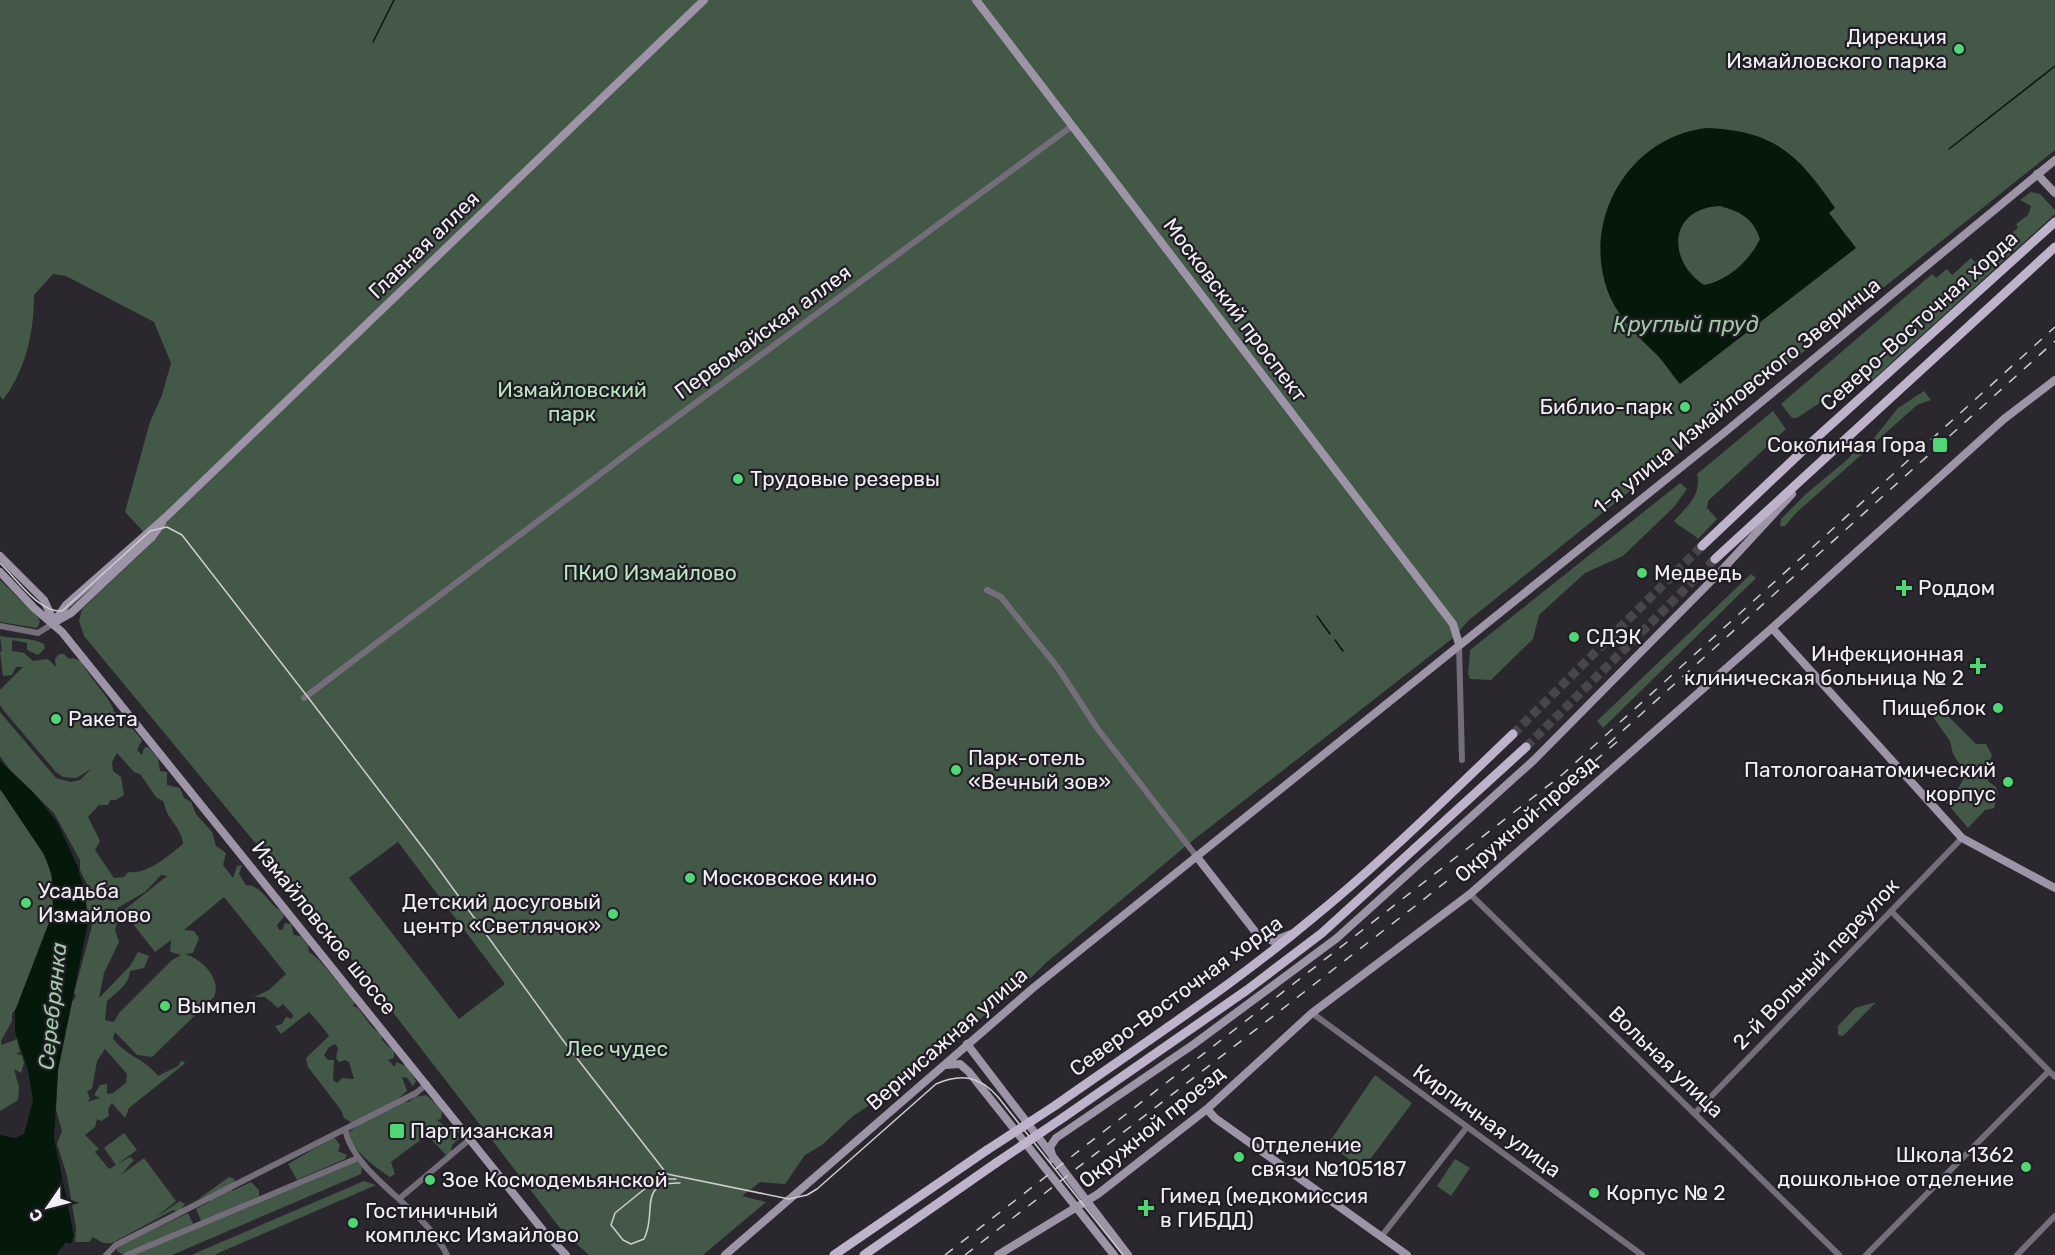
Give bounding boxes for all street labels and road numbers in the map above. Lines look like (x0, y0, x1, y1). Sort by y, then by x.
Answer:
street label: Главная аллея (363, 186, 484, 304)
street label: Московский проспект (1158, 213, 1313, 407)
street label: Северо-Восточная хорда (1815, 225, 2023, 416)
street label: Первомайская аллея (670, 259, 856, 404)
street label: 1-я улица Измайловского Зверинца (1588, 272, 1885, 519)
street label: Окружной проезд (1449, 750, 1602, 887)
street label: Измайловское шоссе (247, 836, 402, 1019)
street label: 2-й Вольный переулок (1727, 873, 1904, 1055)
street label: Северо-Восточная хорда (1064, 910, 1287, 1081)
street label: Вернисажная улица (861, 962, 1032, 1115)
street label: Вольная улица (1604, 1001, 1729, 1123)
street label: Кирпичная улица (1408, 1058, 1566, 1183)
street label: Окружной проезд (1074, 1060, 1230, 1193)

